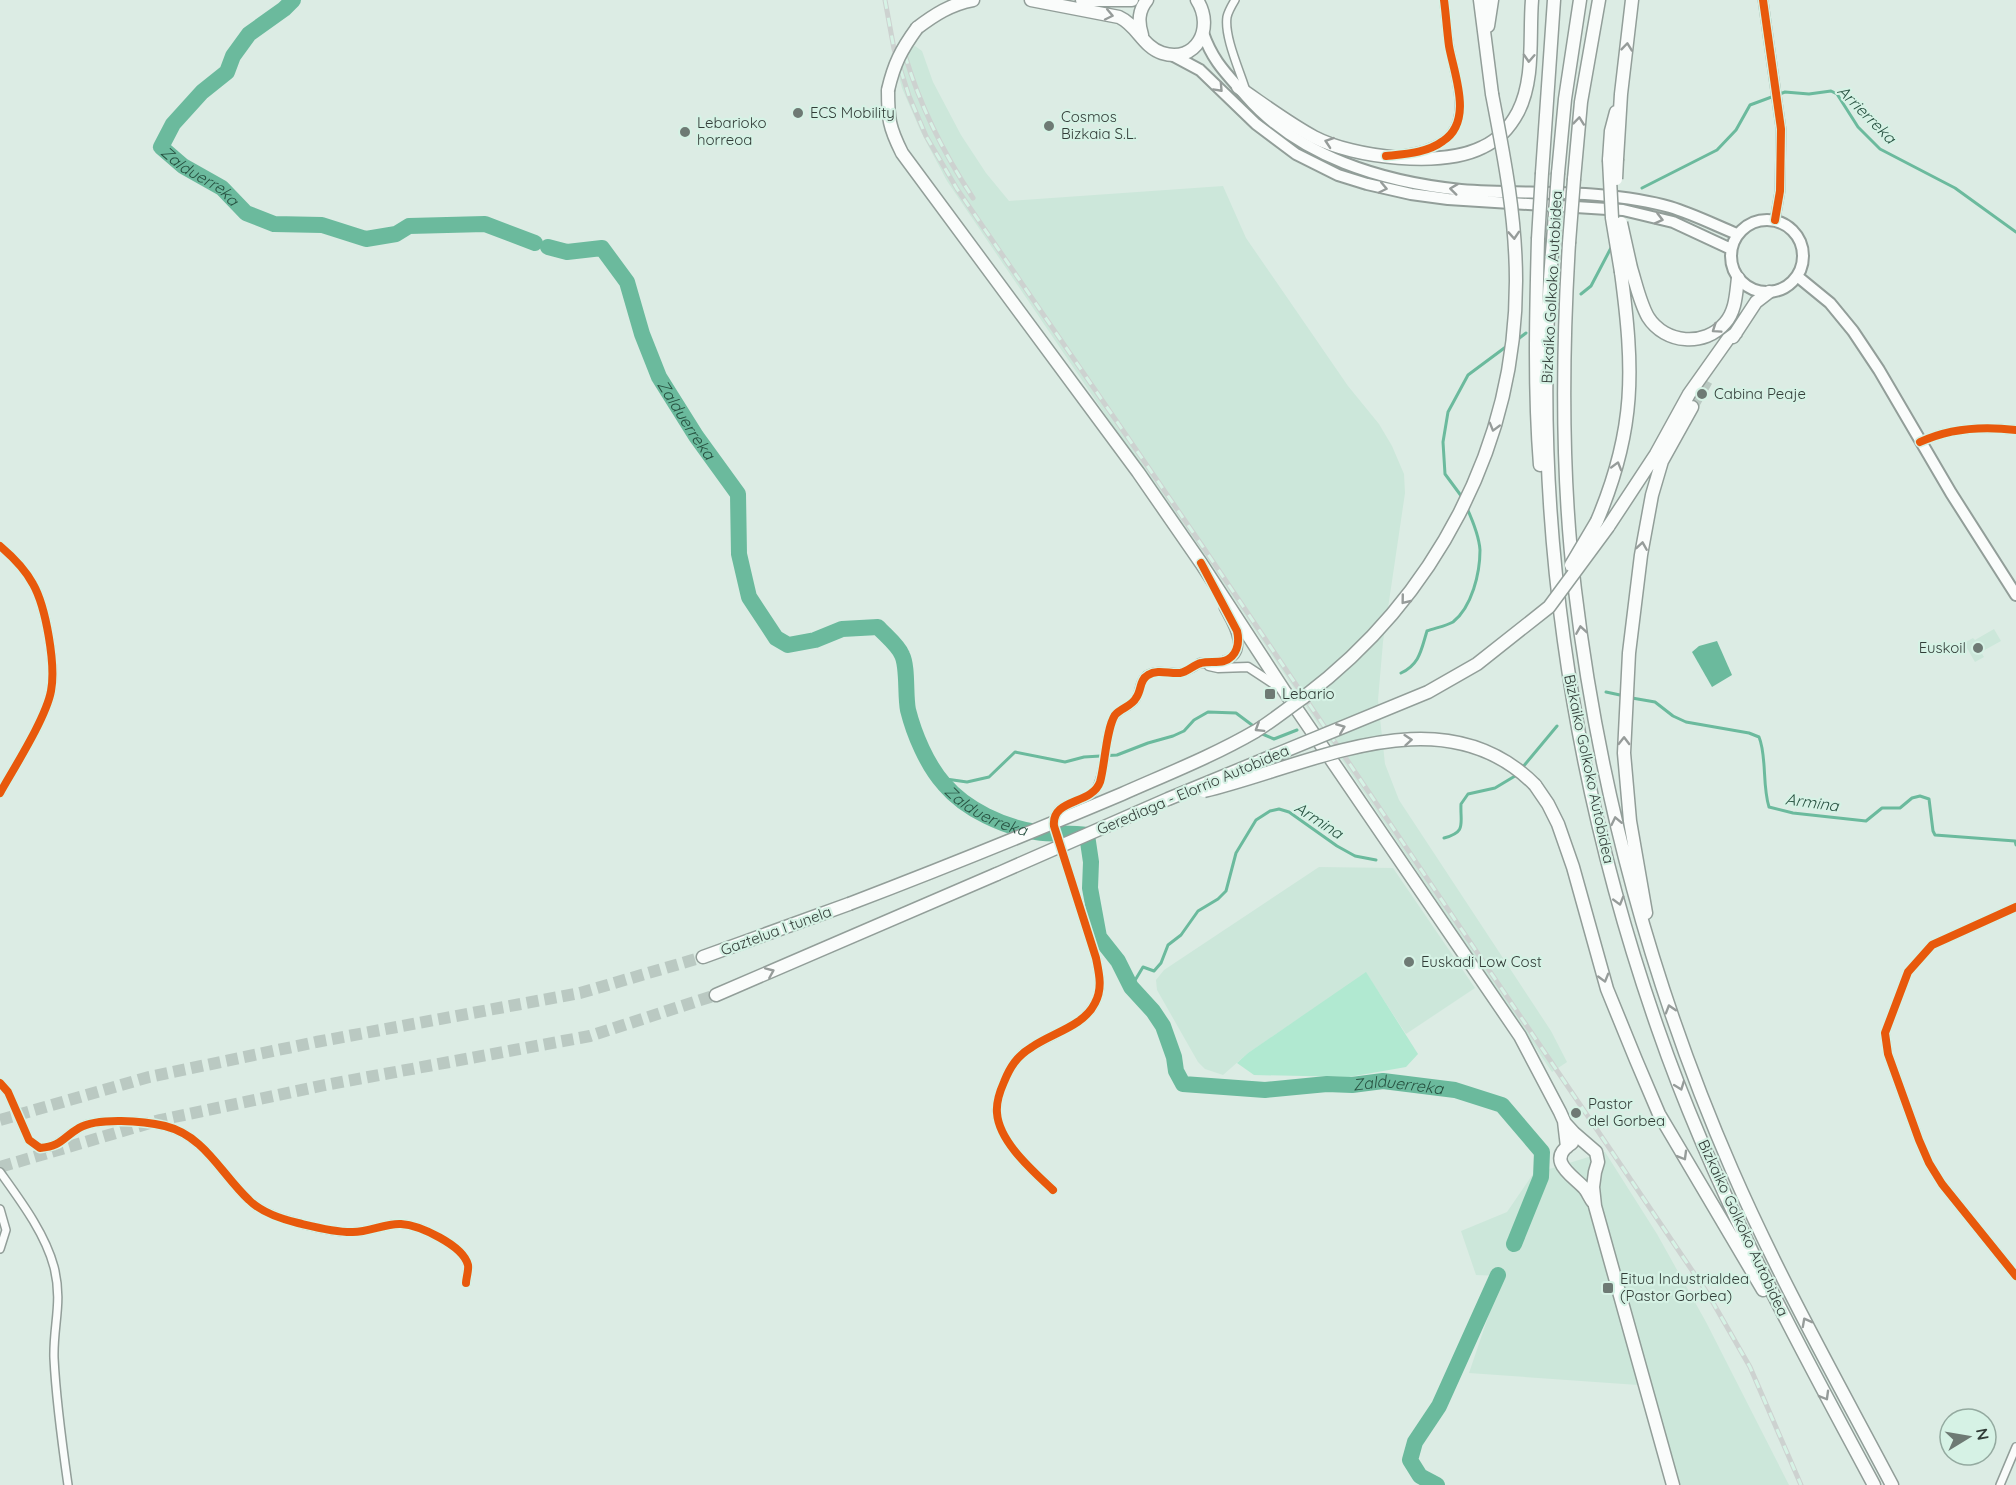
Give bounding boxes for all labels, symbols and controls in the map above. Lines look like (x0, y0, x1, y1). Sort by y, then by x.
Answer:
one-way arrow (1103, 8, 1113, 21)
one-way arrow (1620, 42, 1633, 52)
one-way arrow (1522, 54, 1535, 63)
water label: Arrierreka (1834, 81, 1901, 148)
one-way arrow (1212, 82, 1223, 92)
place label: ECS Mobility (810, 103, 895, 122)
marker: ECS Mobility (791, 106, 805, 120)
place label: Cosmos Bizkaia S.L. (1061, 107, 1136, 143)
place label: Lebarioko horreoa (697, 113, 766, 149)
one-way arrow (1573, 117, 1585, 126)
marker: Cosmos Bizkaia S.L. (1042, 119, 1056, 133)
marker: Lebarioko horreoa (678, 125, 692, 139)
one-way arrow (1324, 137, 1335, 150)
water label: Zalduerreka (157, 142, 244, 211)
one-way arrow (1377, 181, 1387, 194)
one-way arrow (1450, 183, 1459, 195)
street label: Bizkaiko Golkoko Autobidea (1537, 190, 1566, 384)
one-way arrow (1654, 212, 1664, 225)
one-way arrow (1508, 230, 1521, 239)
one-way arrow (1711, 322, 1722, 333)
water label: Zalduerreka (653, 376, 720, 464)
place label: Cabina Peaje (1714, 384, 1806, 403)
marker: Cabina Peaje (1695, 387, 1709, 401)
one-way arrow (1489, 422, 1501, 432)
one-way arrow (1610, 461, 1622, 472)
one-way arrow (1636, 542, 1648, 551)
one-way arrow (1401, 593, 1412, 604)
one-way arrow (1575, 625, 1587, 634)
place label: Euskoil (1919, 638, 1966, 657)
marker: Euskoil (1971, 641, 1985, 655)
street label: Bizkaiko Golkoko Autobidea (1560, 673, 1619, 865)
place label: Lebario (1282, 684, 1335, 703)
marker: Lebario (1263, 687, 1277, 701)
one-way arrow (1255, 720, 1265, 732)
one-way arrow (1335, 723, 1346, 735)
one-way arrow (1403, 734, 1412, 747)
one-way arrow (1618, 736, 1630, 745)
street label: Gerediaga - Elorrio Autobidea (1094, 740, 1292, 839)
water label: Zalduerreka (941, 781, 1030, 840)
water label: Armina (1784, 788, 1841, 816)
water label: Armina (1291, 797, 1348, 844)
one-way arrow (1610, 817, 1623, 827)
one-way arrow (1612, 896, 1624, 906)
street label: Gaztelua I tunela (718, 902, 834, 959)
place label: Euskadi Low Cost (1421, 952, 1542, 971)
marker: Euskadi Low Cost (1402, 955, 1416, 969)
one-way arrow (764, 967, 775, 979)
one-way arrow (1597, 972, 1609, 983)
one-way arrow (1664, 1004, 1677, 1015)
water label: Zalduerreka (1352, 1070, 1446, 1099)
one-way arrow (1673, 1080, 1685, 1091)
place label: Pastor del Gorbea (1588, 1094, 1665, 1130)
marker: Pastor del Gorbea (1569, 1106, 1583, 1120)
street label: Bizkaiko Golkoko Autobidea (1694, 1136, 1793, 1319)
one-way arrow (1676, 1150, 1687, 1160)
place label: Eitua Industrialdea (Pastor Gorbea) (1620, 1269, 1749, 1305)
marker: Eitua Industrialdea (Pastor Gorbea) (1601, 1281, 1615, 1295)
one-way arrow (1802, 1318, 1813, 1328)
one-way arrow (1818, 1390, 1829, 1400)
north arrow (1938, 1407, 1998, 1467)
text: N (1972, 1426, 1994, 1442)

